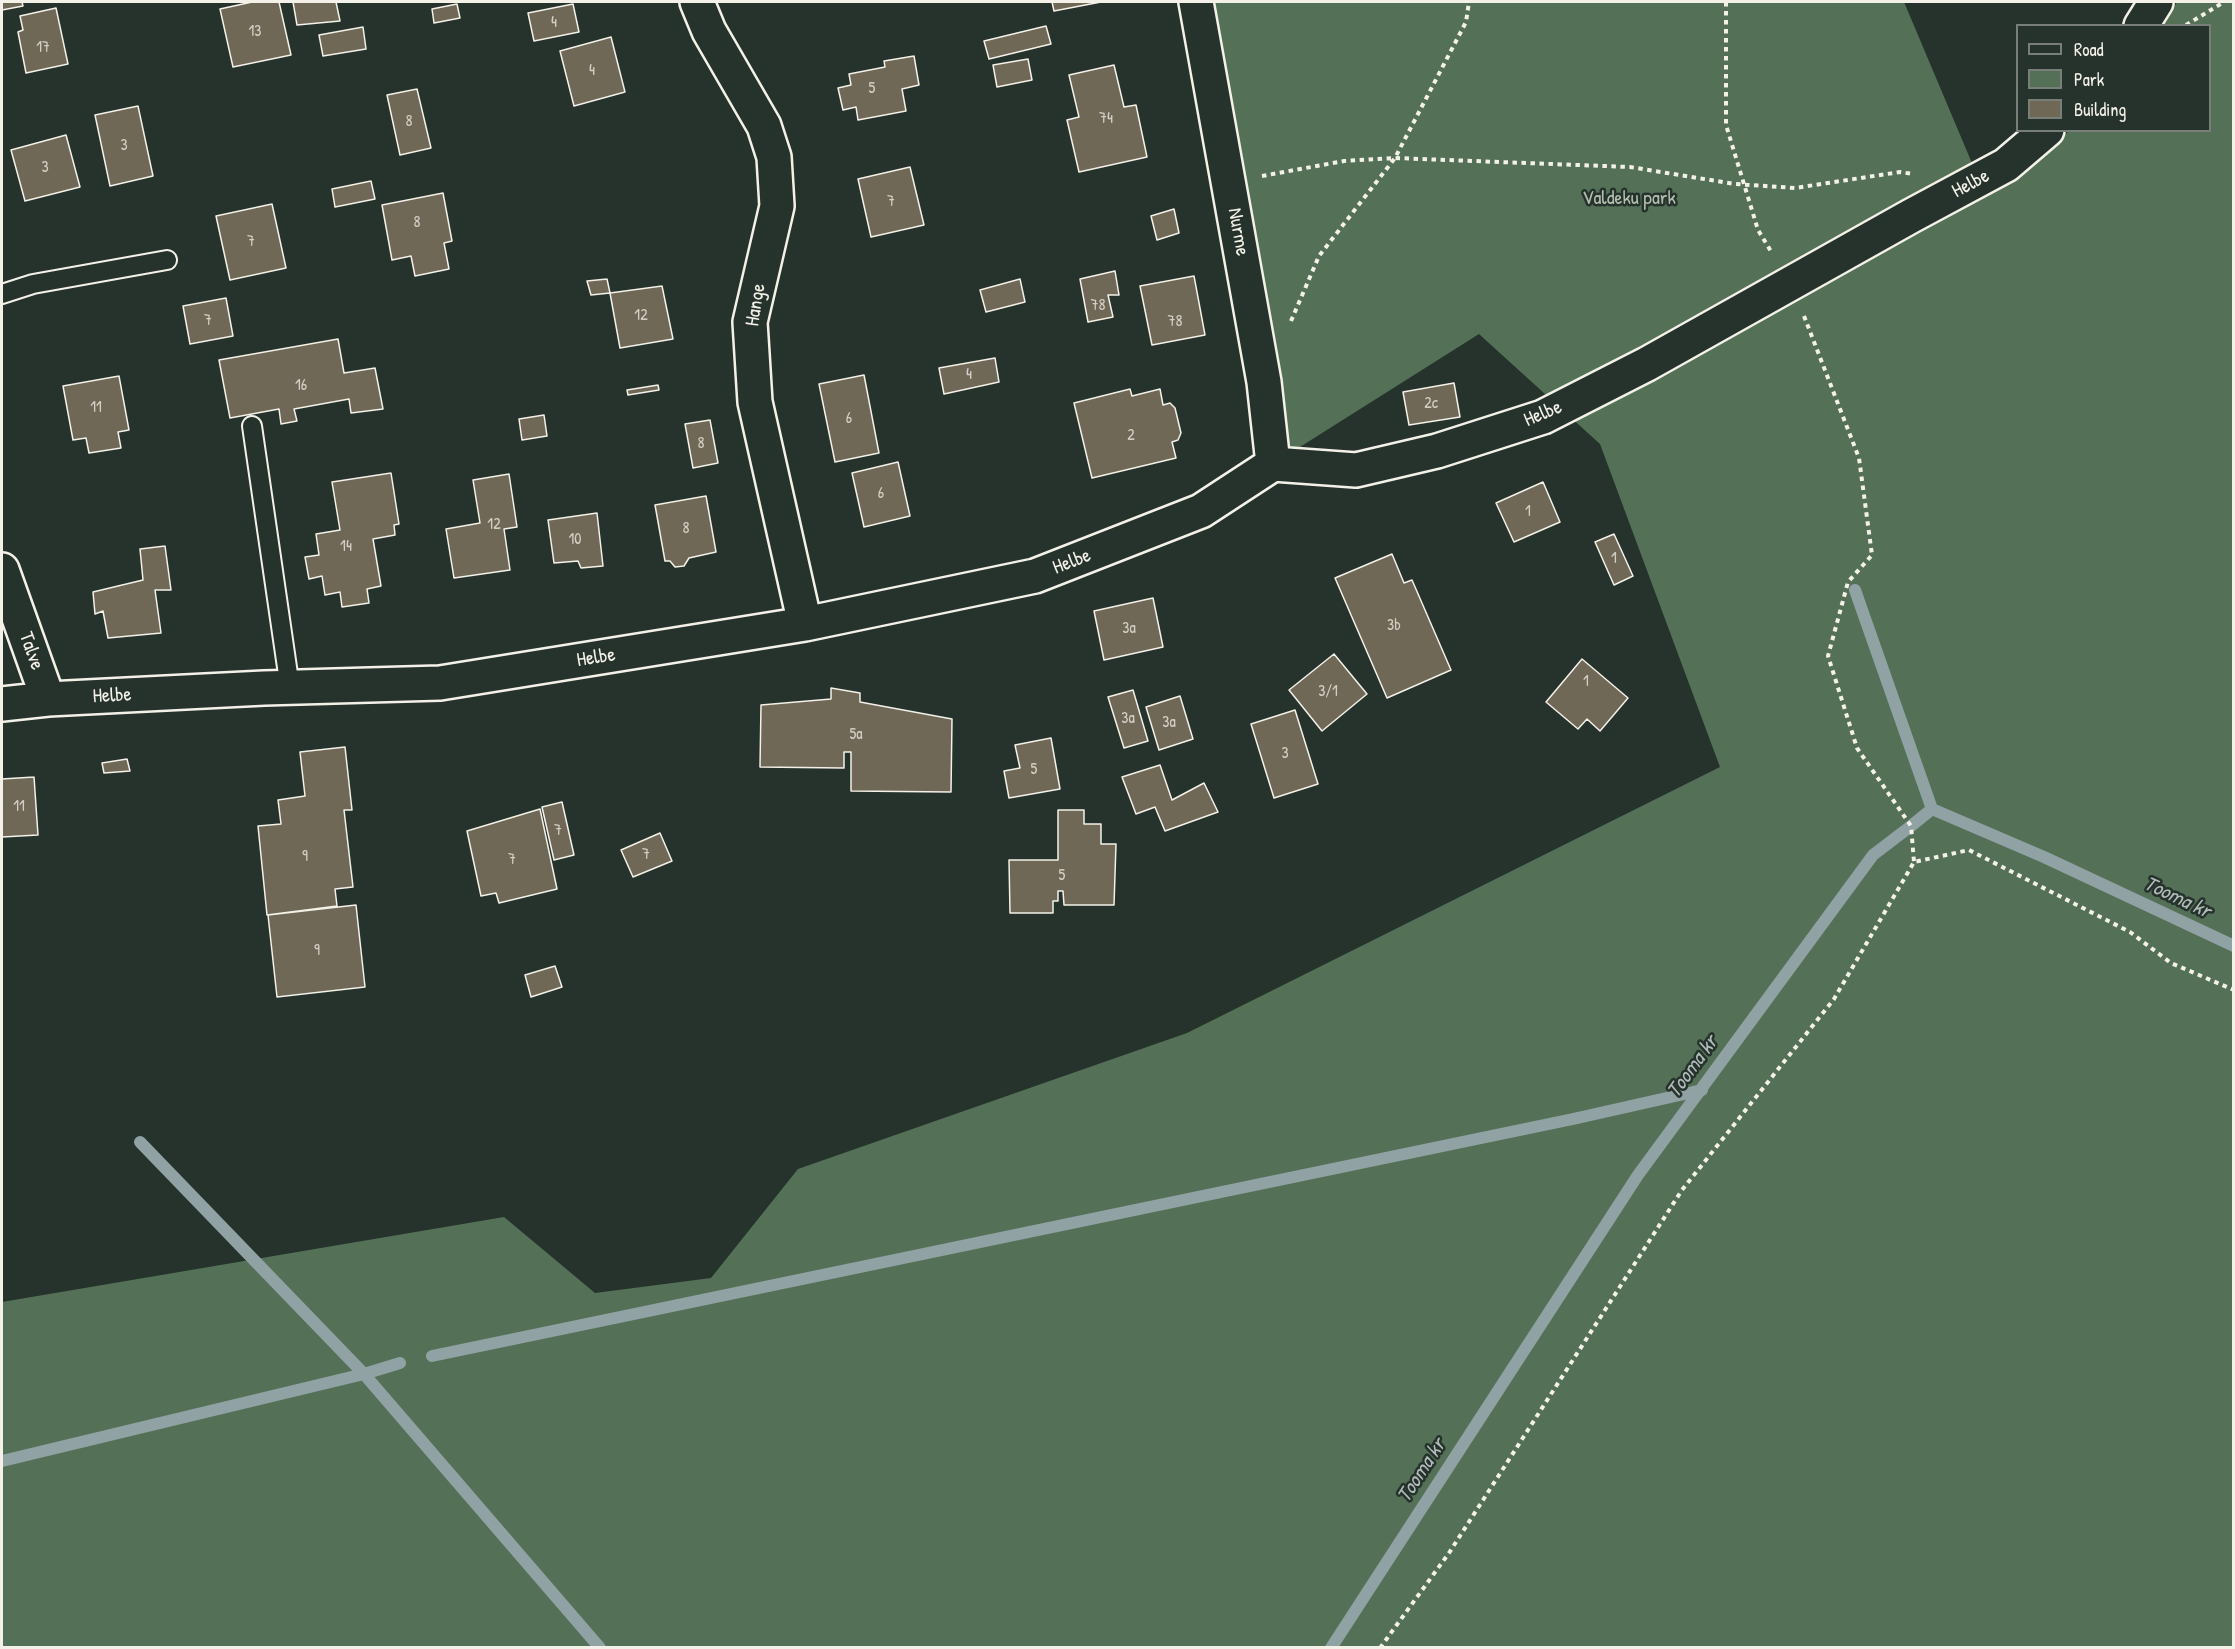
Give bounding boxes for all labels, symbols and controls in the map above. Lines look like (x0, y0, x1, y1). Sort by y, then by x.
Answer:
house number: 4 (551, 13, 557, 33)
house number: 13 (249, 22, 261, 42)
legend (2016, 24, 2211, 132)
text: Road (2074, 37, 2104, 62)
house number: 17 (36, 38, 50, 58)
house number: 4 (589, 61, 595, 81)
text: Park (2074, 67, 2104, 92)
house number: 5 (869, 79, 875, 99)
text: Building (2074, 97, 2126, 122)
house number: 74 (1099, 109, 1113, 129)
house number: 8 (406, 112, 412, 132)
house number: 3 (120, 136, 128, 156)
house number: 3 (41, 158, 49, 178)
street label: Helbe (1948, 164, 1994, 204)
park label: Valdeku park (1582, 187, 1676, 211)
house number: 7 (887, 192, 895, 212)
street label: Nurme (1222, 206, 1254, 258)
house number: 8 (414, 213, 420, 233)
house number: 7 (247, 232, 255, 252)
street label: Hange (741, 282, 771, 328)
house number: 78 (1091, 296, 1105, 316)
house number: 12 (634, 306, 648, 326)
house number: 7 (204, 311, 212, 331)
house number: 78 (1168, 312, 1182, 332)
house number: 4 (966, 365, 972, 385)
house number: 16 (295, 376, 307, 396)
house number: 2c (1424, 394, 1438, 414)
street label: Helbe (1520, 395, 1566, 433)
house number: 11 (90, 398, 102, 418)
house number: 6 (846, 409, 852, 429)
house number: 2 (1127, 426, 1135, 446)
house number: 8 (698, 434, 704, 454)
house number: 6 (878, 484, 884, 504)
house number: 1 (1525, 502, 1531, 522)
house number: 12 (487, 515, 501, 535)
house number: 8 (683, 519, 689, 539)
house number: 10 (569, 530, 581, 550)
house number: 14 (340, 537, 352, 557)
street label: Helbe (1050, 544, 1094, 580)
house number: 1 (1611, 549, 1617, 569)
house number: 3b (1387, 616, 1401, 636)
house number: 3a (1122, 619, 1136, 639)
street label: Talve (13, 629, 49, 673)
street label: Helbe (575, 643, 617, 673)
house number: 1 (1583, 672, 1589, 692)
house number: 3/1 (1318, 682, 1338, 702)
street label: Helbe (92, 683, 132, 709)
house number: 3a (1121, 709, 1135, 729)
house number: 3a (1162, 713, 1176, 733)
house number: 5a (849, 725, 863, 745)
house number: 3 (1281, 744, 1289, 764)
house number: 5 (1031, 760, 1037, 780)
house number: 11 (13, 797, 25, 817)
house number: 7 (554, 821, 562, 841)
house number: 7 (642, 845, 650, 865)
house number: 9 (302, 847, 308, 867)
house number: 7 (508, 850, 516, 870)
house number: 5 (1059, 866, 1065, 886)
water label: Tooma kr (2140, 872, 2214, 924)
house number: 9 (314, 941, 320, 961)
water label: Tooma kr (1662, 1031, 1724, 1103)
water label: Tooma kr (1392, 1434, 1452, 1508)

